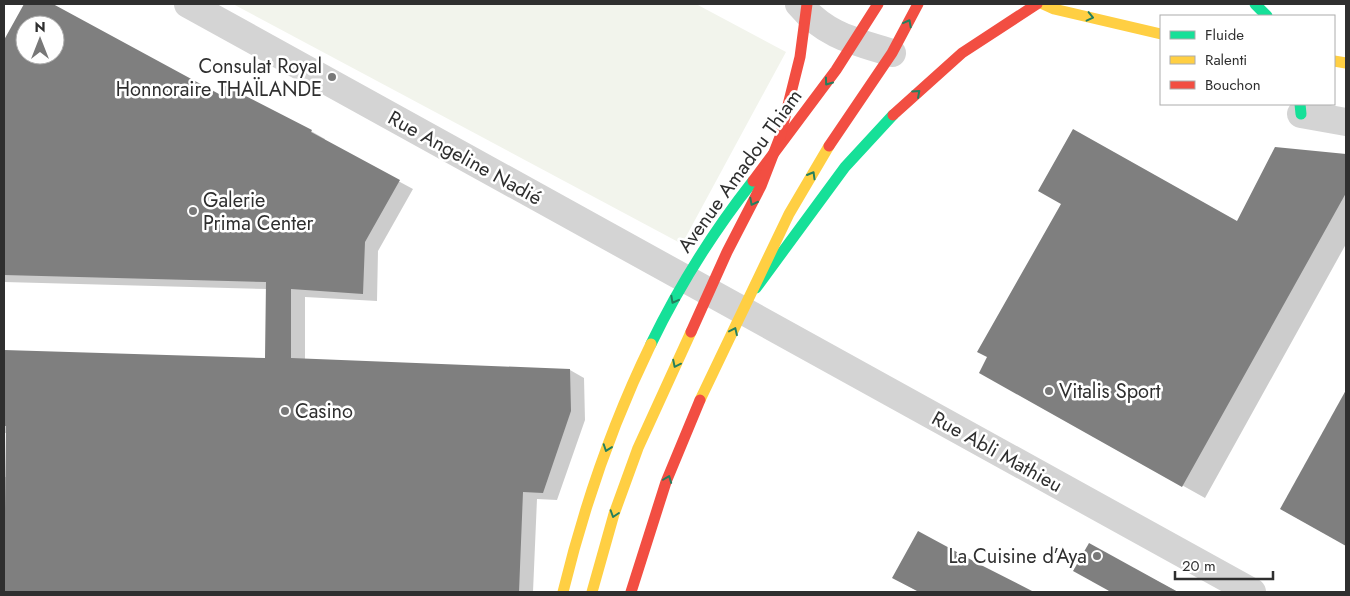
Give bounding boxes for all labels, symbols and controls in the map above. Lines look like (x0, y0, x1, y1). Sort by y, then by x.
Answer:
one-way arrow (1085, 11, 1094, 22)
north arrow (15, 15, 65, 65)
legend (1160, 15, 1335, 105)
text: N (34, 17, 46, 37)
one-way arrow (902, 19, 912, 28)
text: Fluide (1205, 24, 1244, 46)
text: Ralenti (1205, 49, 1247, 71)
place label: Consulat Royal Honnoraire THAÏLANDE (116, 52, 322, 104)
marker: Consulat Royal Honnoraire THAÏLANDE (326, 71, 338, 83)
text: Bouchon (1205, 74, 1261, 96)
one-way arrow (825, 76, 834, 86)
street label: Avenue Amadou Thiam (671, 83, 809, 259)
one-way arrow (912, 90, 921, 99)
street label: Rue Angeline Nadié (383, 104, 547, 212)
one-way arrow (806, 172, 816, 181)
place label: Galerie Prima Center (203, 186, 313, 238)
one-way arrow (749, 196, 759, 205)
marker: Galerie Prima Center (187, 205, 199, 217)
one-way arrow (671, 295, 681, 304)
one-way arrow (727, 327, 738, 336)
one-way arrow (672, 359, 682, 368)
place label: Vitalis Sport (1059, 377, 1161, 406)
marker: Vitalis Sport (1043, 385, 1055, 397)
place label: Casino (295, 397, 353, 426)
street label: Rue Abli Mathieu (926, 404, 1068, 500)
marker: Casino (279, 405, 291, 417)
one-way arrow (603, 443, 613, 452)
one-way arrow (662, 476, 672, 484)
one-way arrow (610, 510, 620, 518)
place label: La Cuisine d’Aya (948, 542, 1087, 571)
scale bar (1175, 548, 1272, 580)
marker: La Cuisine d’Aya (1091, 550, 1103, 562)
text: 20 m (1182, 555, 1216, 577)

